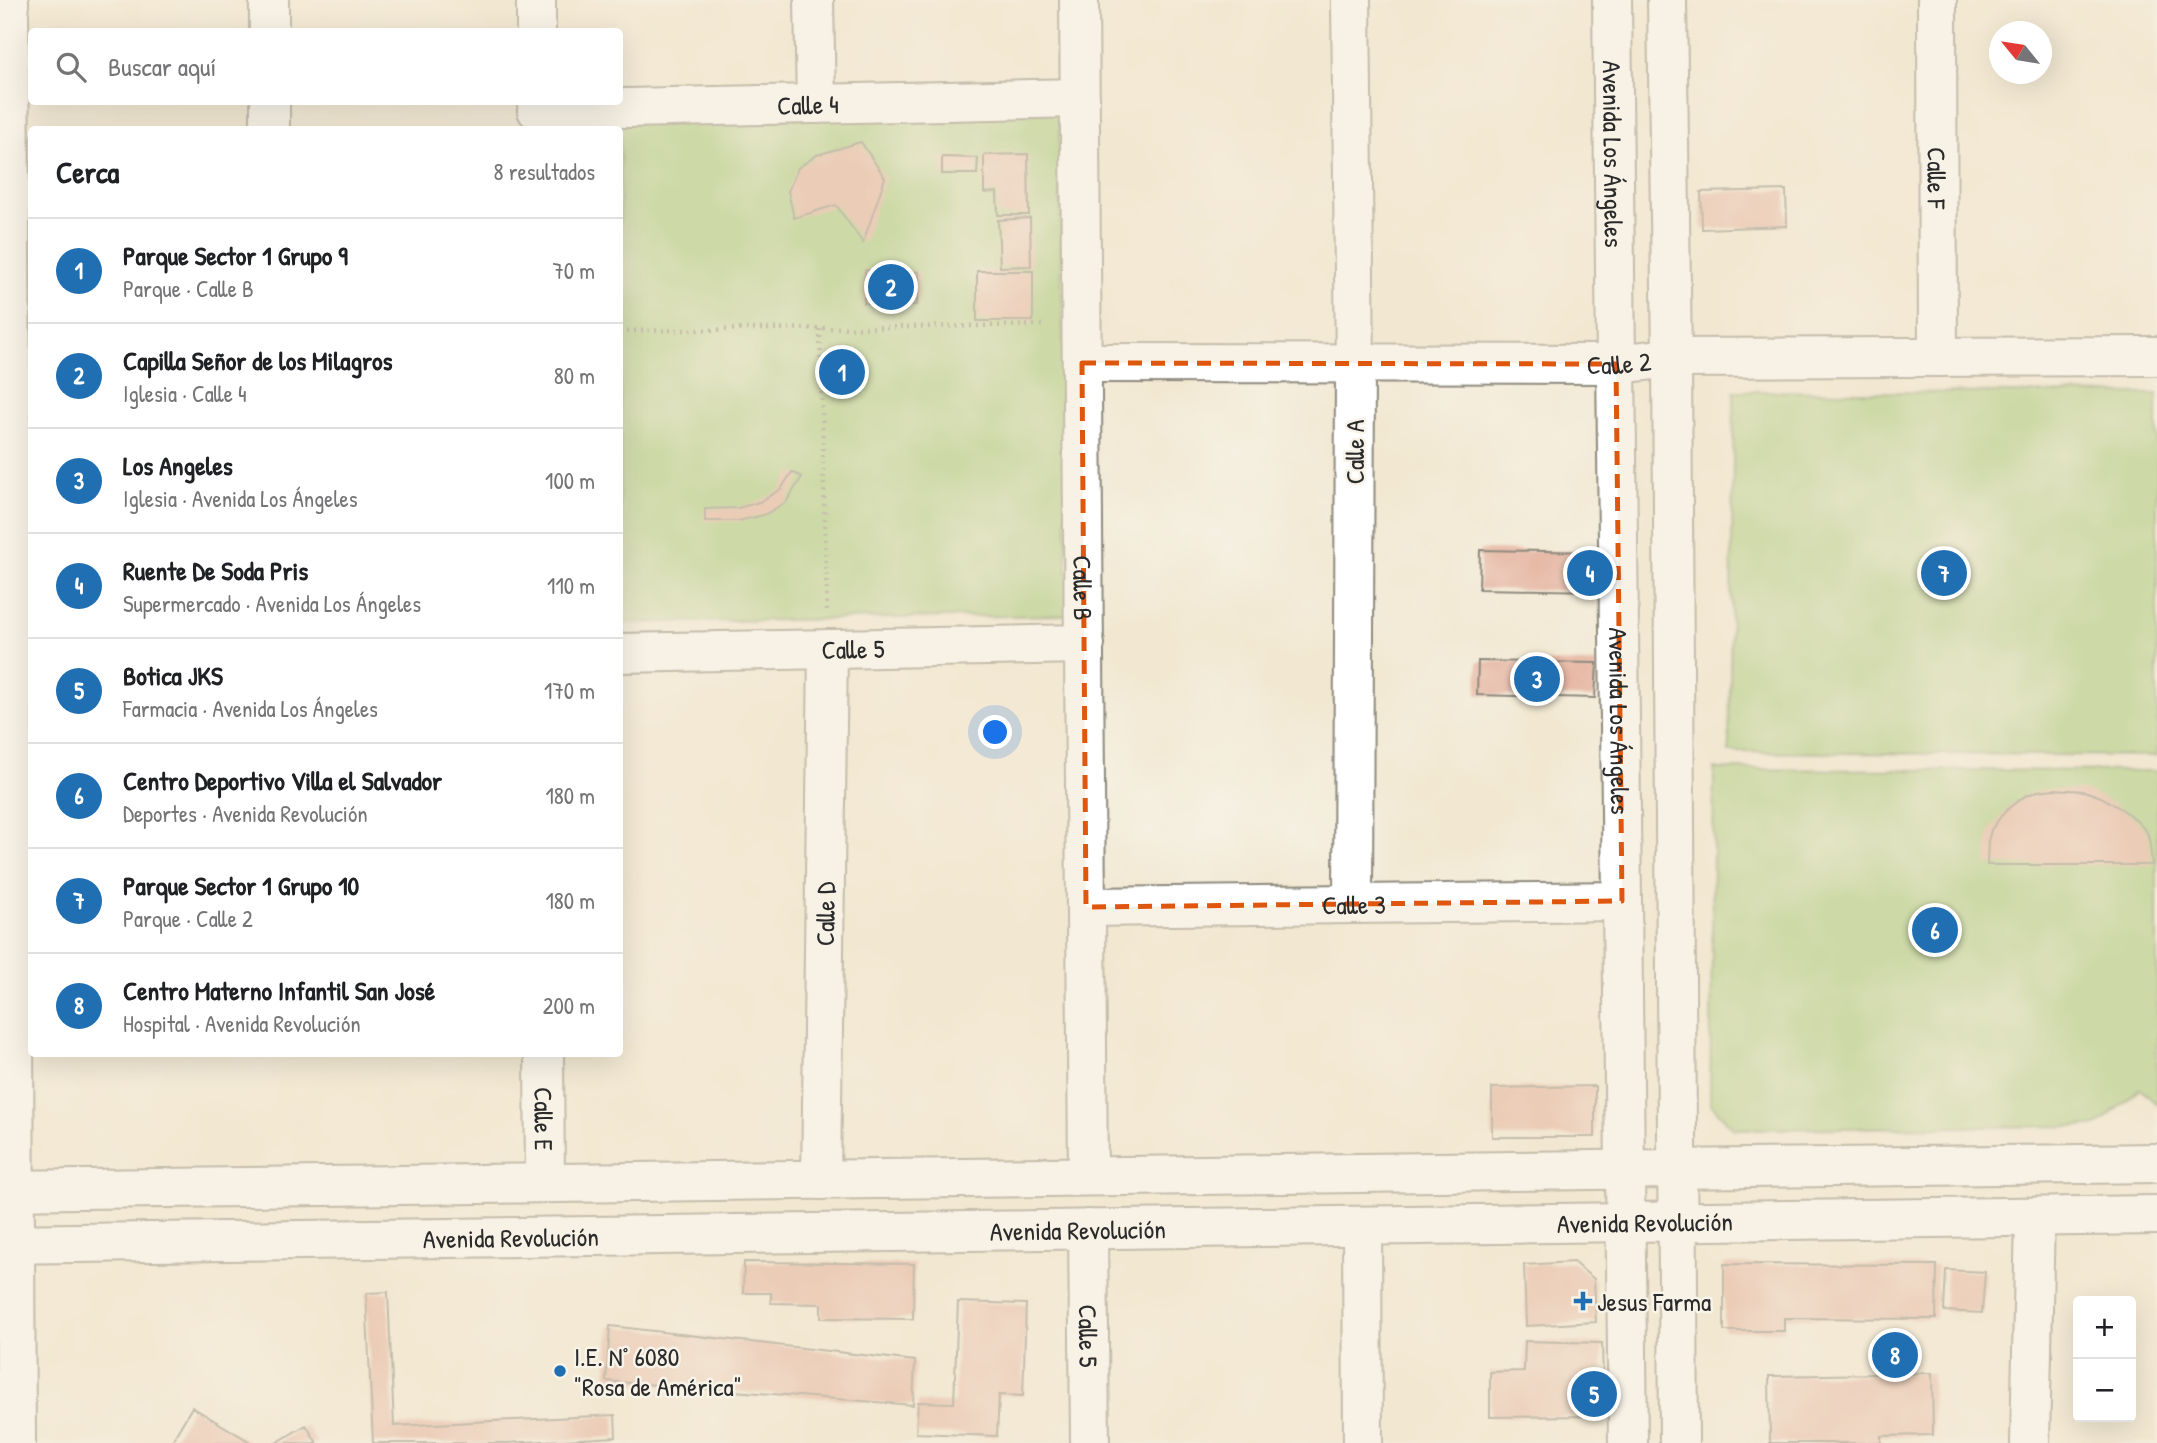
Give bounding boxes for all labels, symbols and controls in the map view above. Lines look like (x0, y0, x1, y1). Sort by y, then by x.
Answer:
north arrow (1989, 21, 2052, 84)
search box (28, 28, 623, 105)
icon: search (52, 48, 90, 86)
text: Buscar aquí (108, 49, 216, 84)
street label: Avenida Los Ángeles (1595, 60, 1632, 248)
street label: Calle 4 (777, 86, 839, 122)
street label: Calle F (1920, 147, 1955, 210)
text: Cerca (56, 152, 119, 192)
text: 8 resultados (494, 156, 595, 187)
text: Parque Sector 1 Grupo 9 (123, 238, 348, 273)
text: 1 (75, 255, 83, 286)
text: 70 m (552, 255, 595, 286)
pin: 2 (868, 261, 914, 313)
text: Parque · Calle B (123, 273, 254, 304)
text: Capilla Señor de los Milagros (123, 343, 393, 378)
street label: Calle 2 (1587, 343, 1653, 382)
pin: 1 (819, 346, 865, 398)
text: 2 (74, 360, 84, 391)
text: 80 m (554, 360, 595, 391)
text: Iglesia · Calle 4 (123, 378, 247, 409)
street label: Calle A (1337, 419, 1372, 484)
text: Los Angeles (123, 448, 233, 483)
text: 3 (74, 465, 84, 496)
text: 100 m (545, 465, 595, 496)
text: Iglesia · Avenida Los Ángeles (123, 483, 358, 514)
pin: 4 (1567, 547, 1613, 599)
pin: 7 (1921, 547, 1967, 599)
text: Ruente De Soda Pris (123, 553, 308, 588)
street label: Calle B (1066, 555, 1101, 621)
text: 4 (75, 570, 83, 601)
text: 110 m (547, 570, 595, 601)
text: Supermercado · Avenida Los Ángeles (123, 588, 421, 619)
street label: Avenida Los Ángeles (1601, 627, 1639, 815)
street label: Calle 5 (821, 630, 885, 667)
pin: 3 (1514, 653, 1560, 705)
text: Botica JKS (123, 658, 223, 693)
text: 5 (74, 675, 84, 706)
text: 170 m (544, 675, 595, 706)
text: Farmacia · Avenida Los Ángeles (123, 693, 378, 724)
your location (978, 715, 1012, 749)
text: Centro Deportivo Villa el Salvador (123, 763, 442, 798)
text: 6 (74, 780, 84, 811)
text: 180 m (545, 780, 595, 811)
text: Deportes · Avenida Revolución (123, 798, 368, 829)
text: Parque Sector 1 Grupo 10 (123, 868, 359, 903)
street label: Calle D (807, 881, 842, 946)
text: 7 (73, 885, 85, 916)
text: 180 m (545, 885, 595, 916)
street label: Calle 3 (1322, 886, 1386, 922)
text: Parque · Calle 2 (123, 903, 253, 934)
pin: 6 (1912, 904, 1958, 956)
text: Centro Materno Infantil San José (123, 973, 435, 1008)
text: 8 (74, 990, 84, 1021)
text: 200 m (543, 990, 595, 1021)
text: Hospital · Avenida Revolución (123, 1008, 361, 1039)
street label: Calle E (527, 1087, 562, 1151)
street label: Avenida Revolución (1557, 1203, 1733, 1241)
street label: Avenida Revolución (990, 1211, 1166, 1248)
street label: Avenida Revolución (423, 1218, 599, 1256)
place label: Jesus Farma (1597, 1284, 1711, 1319)
marker: Jesus Farma (1575, 1293, 1591, 1309)
map controls (2073, 1296, 2136, 1422)
button: + (2073, 1296, 2136, 1359)
street label: Calle 5 (1071, 1304, 1107, 1368)
pin: 8 (1872, 1329, 1918, 1381)
place label: I.E. N° 6080 "Rosa de América" (574, 1339, 742, 1404)
button: − (2073, 1359, 2136, 1422)
marker: I.E. N° 6080 "Rosa de América" (552, 1363, 568, 1379)
pin: 5 (1571, 1368, 1617, 1420)

